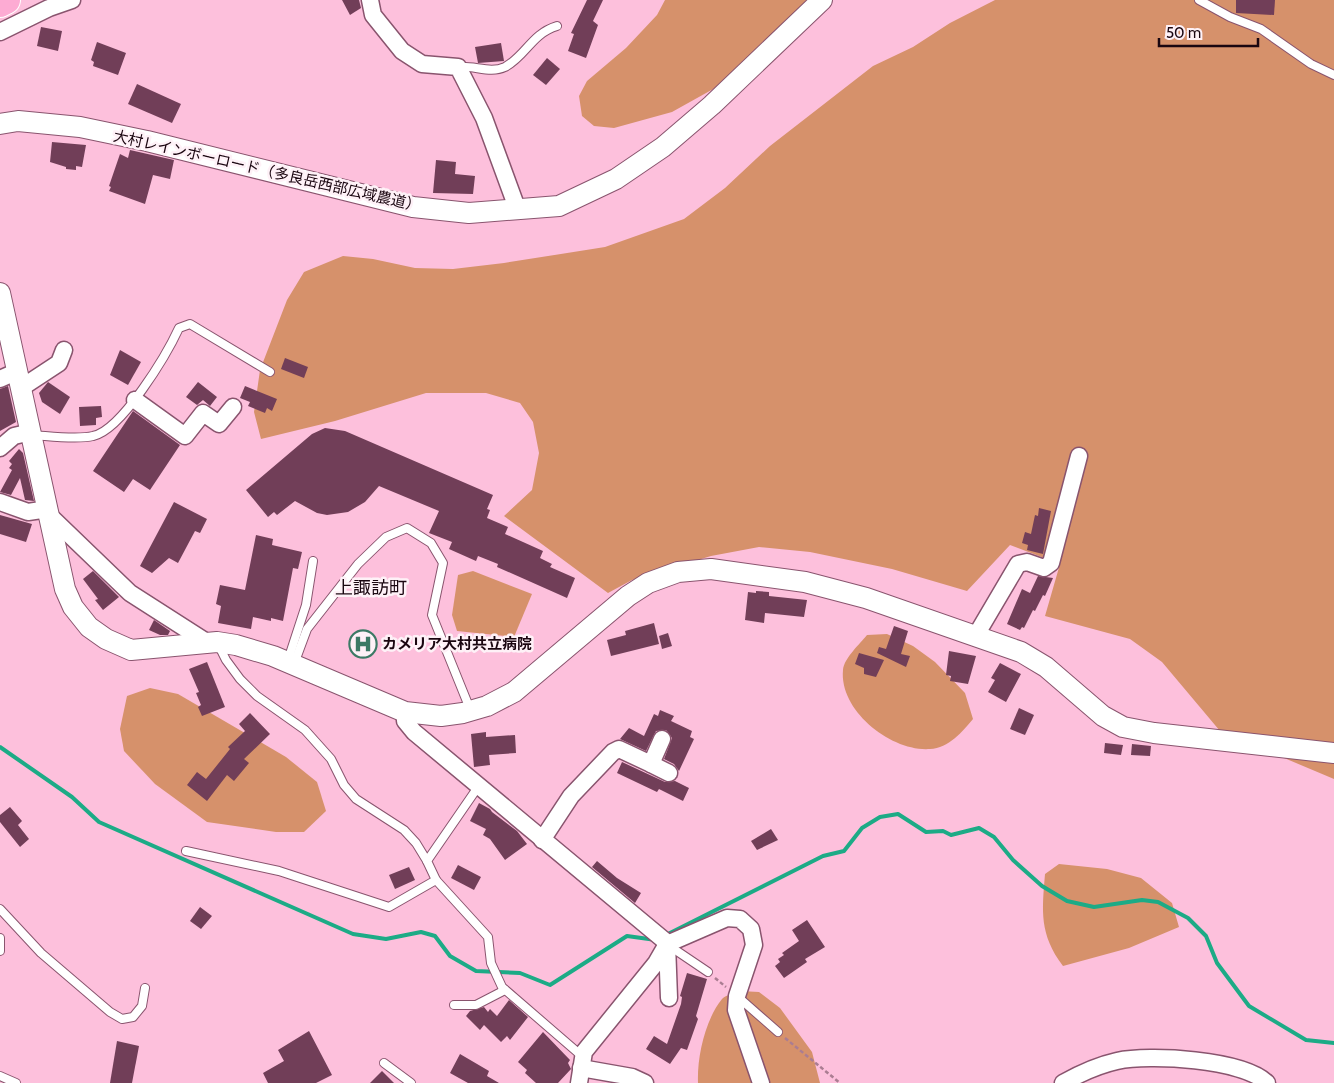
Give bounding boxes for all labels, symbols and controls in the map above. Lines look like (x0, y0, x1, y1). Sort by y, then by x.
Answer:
scale bar (1159, 15, 1258, 47)
text: 50 m (1166, 24, 1201, 42)
street label: 大村レインボーロード（多良岳西部広域農道） (112, 127, 422, 215)
district label: 上諏訪町 (335, 577, 407, 599)
hospital icon: カメリア大村共立病院 (348, 629, 378, 659)
place label: カメリア大村共立病院 (382, 635, 532, 653)

